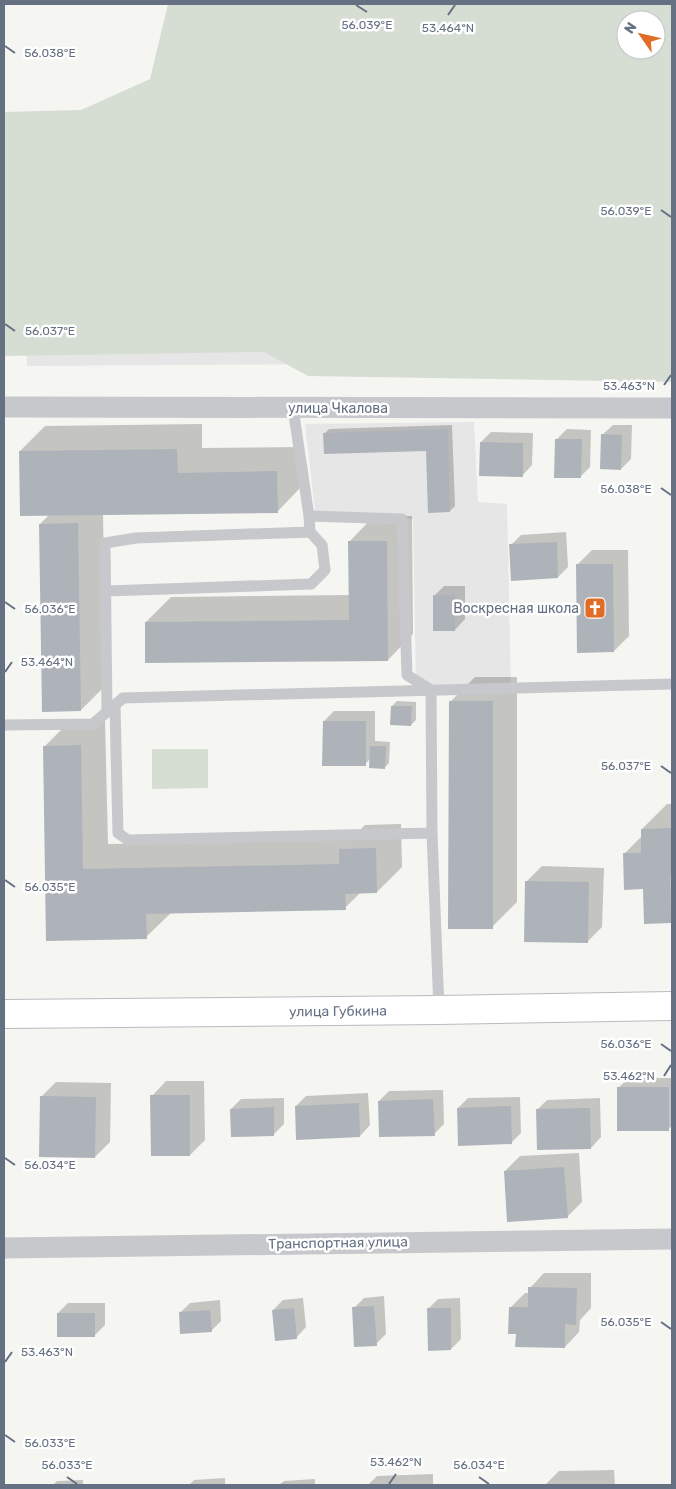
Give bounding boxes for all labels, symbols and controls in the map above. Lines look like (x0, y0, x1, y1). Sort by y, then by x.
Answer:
north arrow (616, 10, 666, 60)
text: 56.039°E (341, 18, 393, 32)
text: N (621, 19, 641, 37)
text: 53.464°N (422, 21, 474, 35)
text: 56.038°E (24, 46, 76, 60)
text: 56.039°E (600, 204, 652, 218)
text: 56.037°E (25, 324, 75, 338)
text: 53.463°N (603, 379, 655, 393)
street label: улица Чкалова (288, 400, 388, 417)
text: 56.038°E (600, 482, 652, 496)
church icon: Воскресная школа (583, 596, 607, 620)
place label: Воскресная школа (453, 600, 579, 617)
text: 56.036°E (24, 602, 76, 616)
text: 53.464°N (21, 655, 73, 669)
text: 56.037°E (601, 759, 651, 773)
text: 56.035°E (24, 880, 76, 894)
street label: улица Губкина (289, 1002, 387, 1020)
text: 56.036°E (600, 1037, 652, 1051)
text: 53.462°N (603, 1069, 655, 1083)
text: 56.034°E (24, 1158, 76, 1172)
street label: Транспортная улица (268, 1233, 408, 1253)
text: 56.035°E (600, 1315, 652, 1329)
text: 53.463°N (21, 1345, 73, 1359)
text: 56.033°E (24, 1436, 76, 1450)
text: 53.462°N (370, 1455, 422, 1469)
text: 56.033°E (41, 1458, 93, 1472)
text: 56.034°E (453, 1458, 505, 1472)

